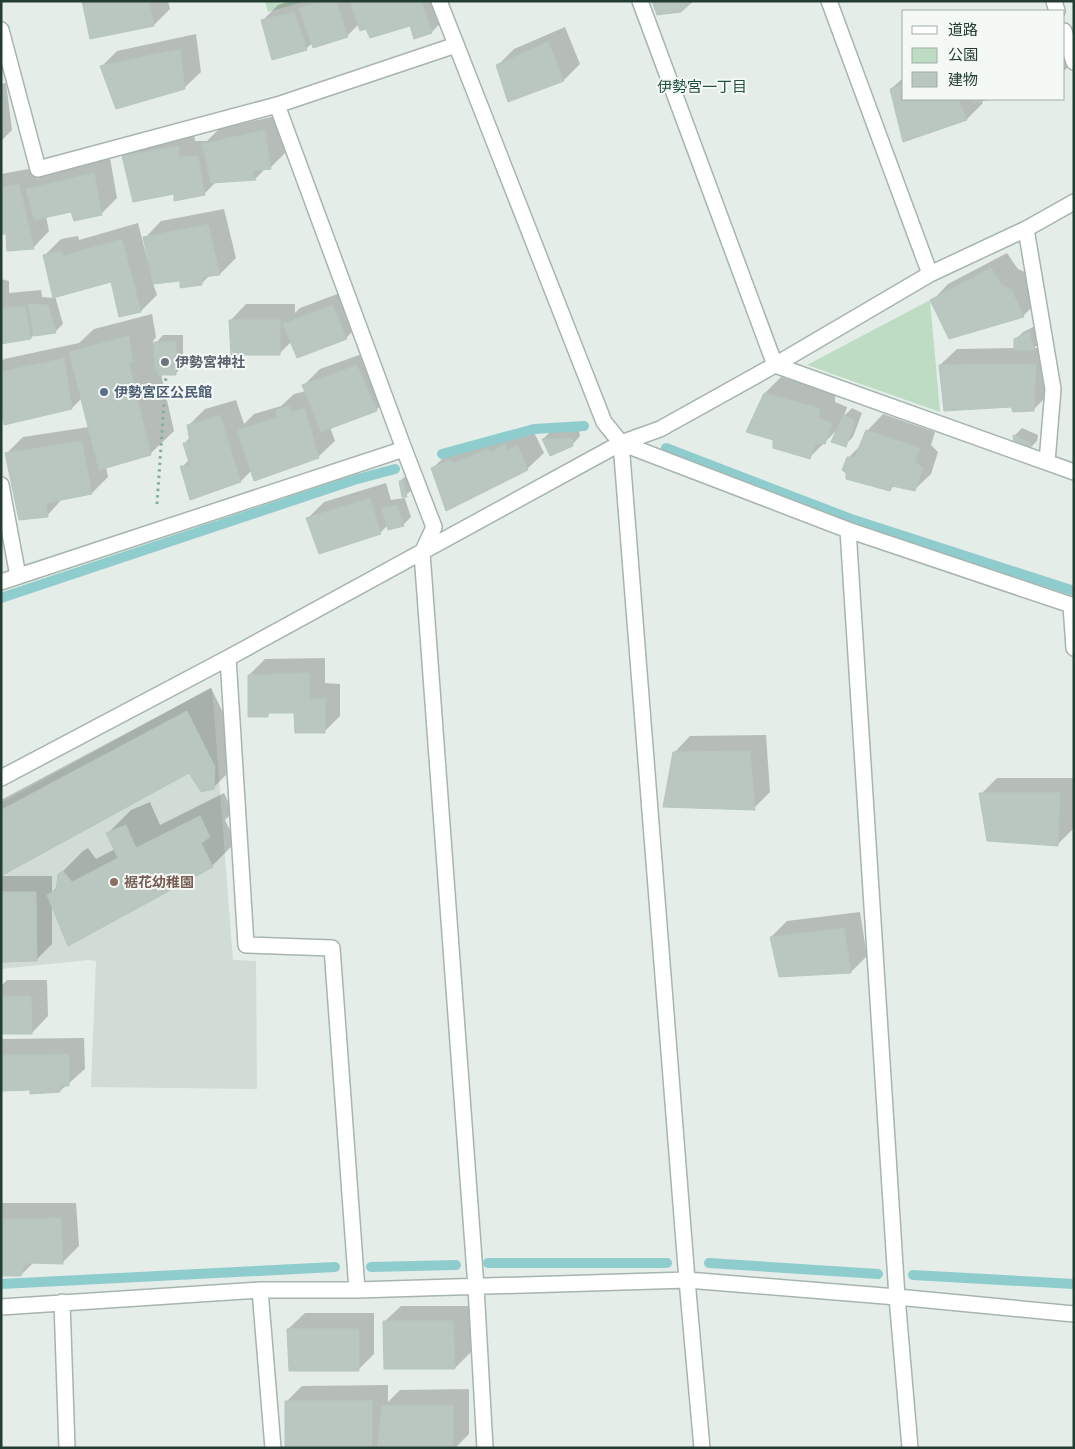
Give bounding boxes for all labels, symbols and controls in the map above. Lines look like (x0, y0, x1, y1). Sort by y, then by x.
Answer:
legend (902, 10, 1065, 100)
text: 道路 (948, 22, 978, 41)
text: 公園 (948, 47, 978, 66)
text: 建物 (948, 72, 978, 91)
district label: 伊勢宮一丁目 (657, 79, 747, 98)
place label: 伊勢宮神社 (175, 354, 245, 372)
marker: 伊勢宮神社 (159, 356, 171, 368)
place label: 伊勢宮区公民館 (114, 385, 212, 402)
marker: 伊勢宮区公民館 (98, 386, 110, 398)
place label: 裾花幼稚園 (124, 874, 194, 892)
marker: 裾花幼稚園 (108, 876, 120, 888)

